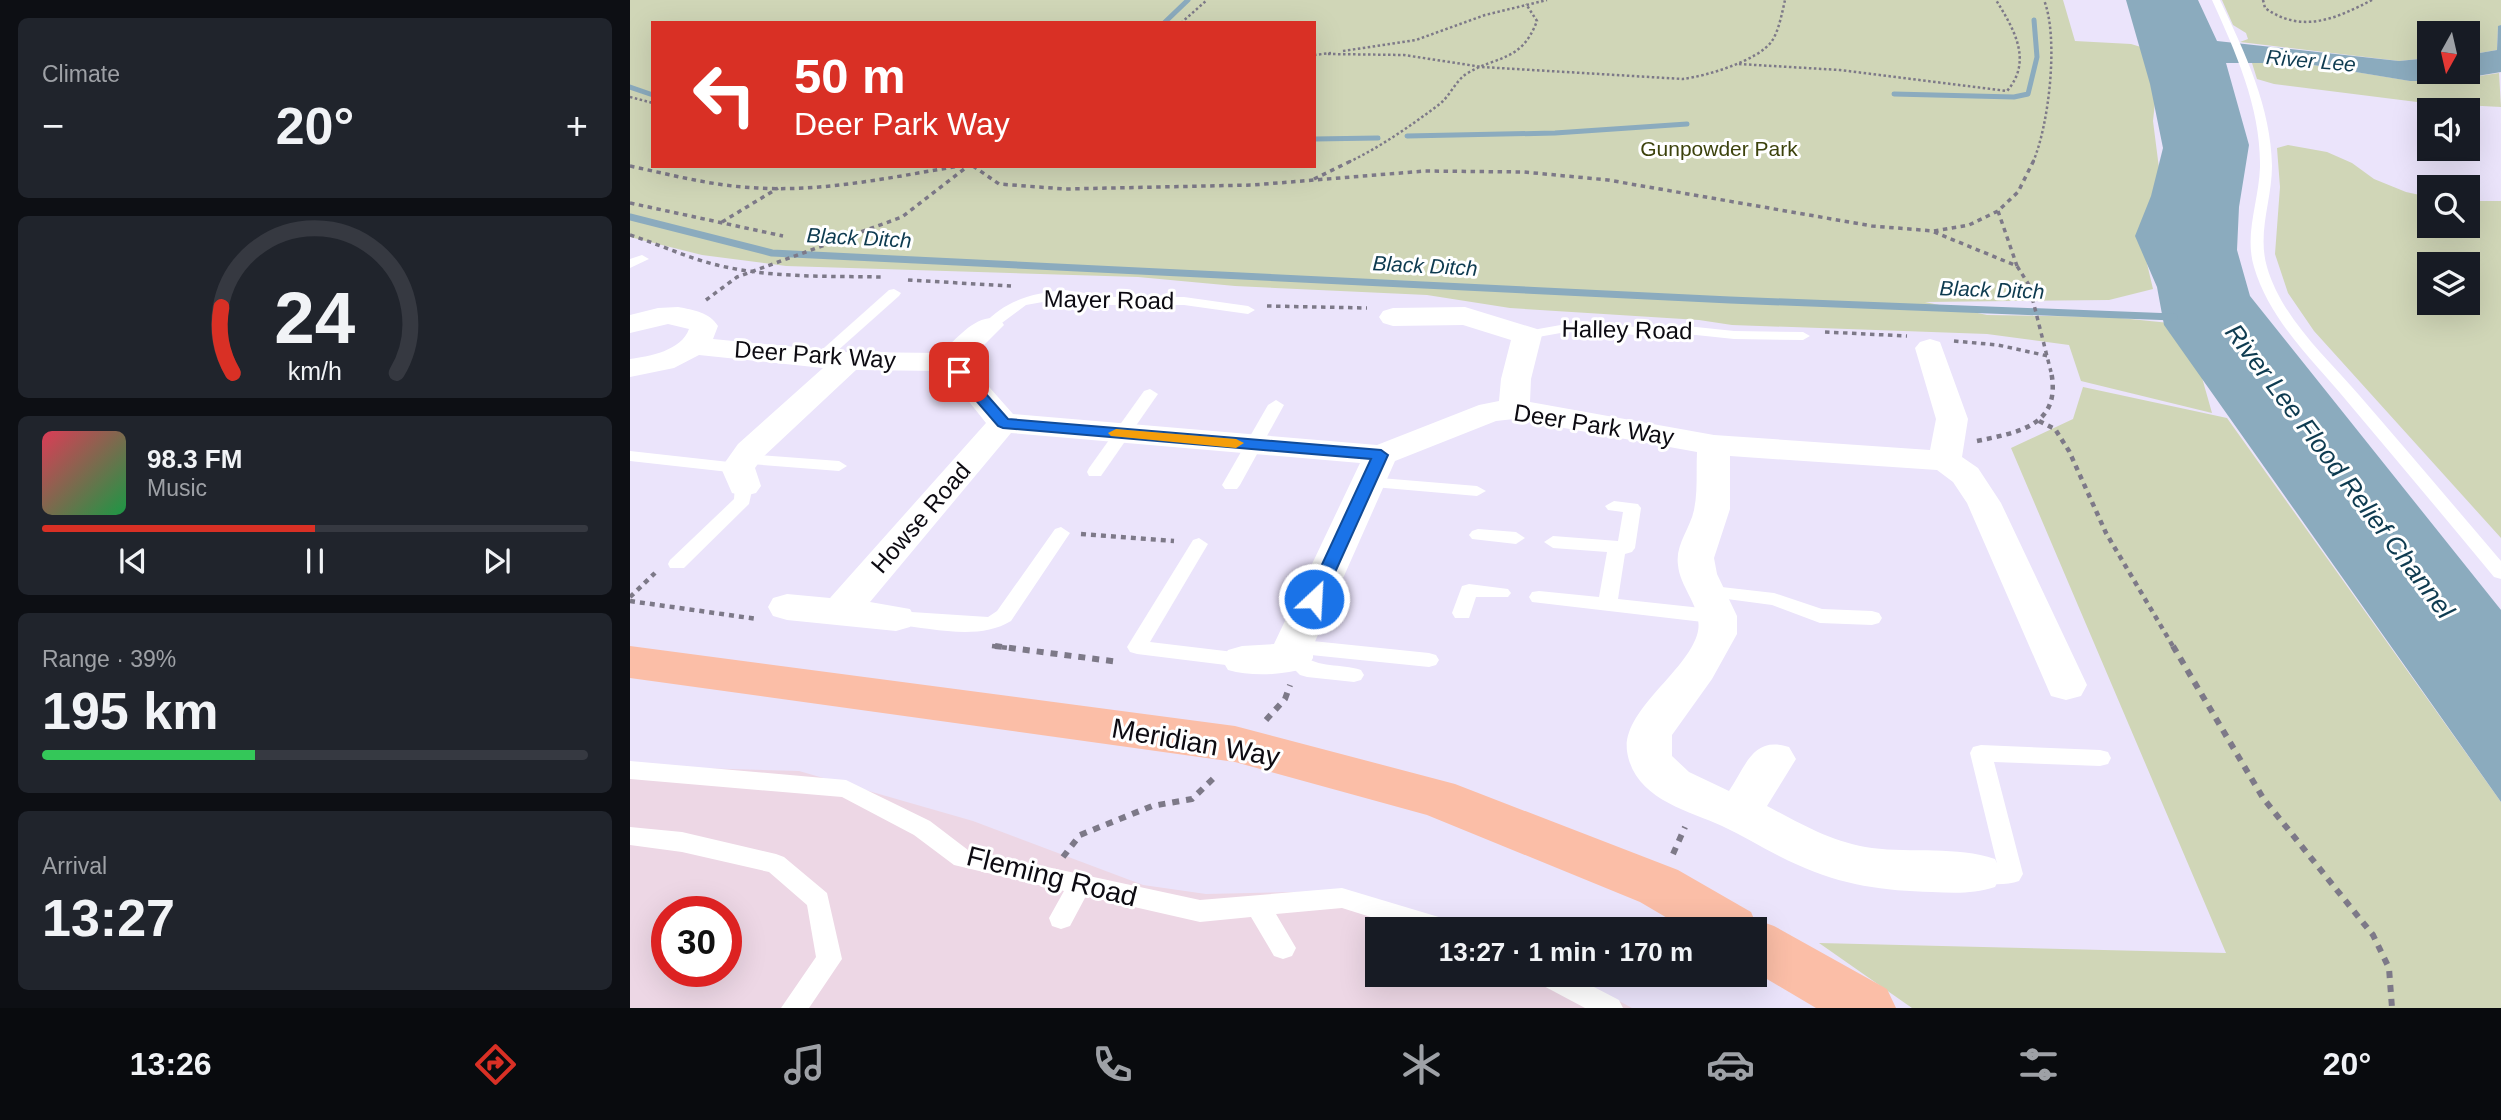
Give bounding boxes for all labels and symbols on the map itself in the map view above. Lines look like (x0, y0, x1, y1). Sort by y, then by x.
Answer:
north arrow (2417, 21, 2480, 84)
water label: River Lee (2265, 45, 2357, 76)
park label: Gunpowder Park (1640, 137, 1798, 160)
water label: Black Ditch (806, 223, 912, 252)
water label: Black Ditch (1372, 251, 1478, 280)
water label: Black Ditch (1939, 276, 2045, 303)
street label: Mayer Road (1043, 285, 1175, 314)
street label: Halley Road (1561, 315, 1693, 344)
water label: River Lee Flood Relief Channel (2219, 318, 2461, 625)
street label: Deer Park Way (733, 335, 897, 374)
pin (929, 342, 989, 402)
street label: Deer Park Way (1512, 399, 1676, 450)
street label: Howse Road (865, 457, 976, 578)
position arrow (1277, 562, 1351, 636)
street label: Meridian Way (1109, 712, 1282, 773)
street label: Fleming Road (964, 840, 1140, 913)
speed limit sign: 30 (651, 896, 742, 987)

